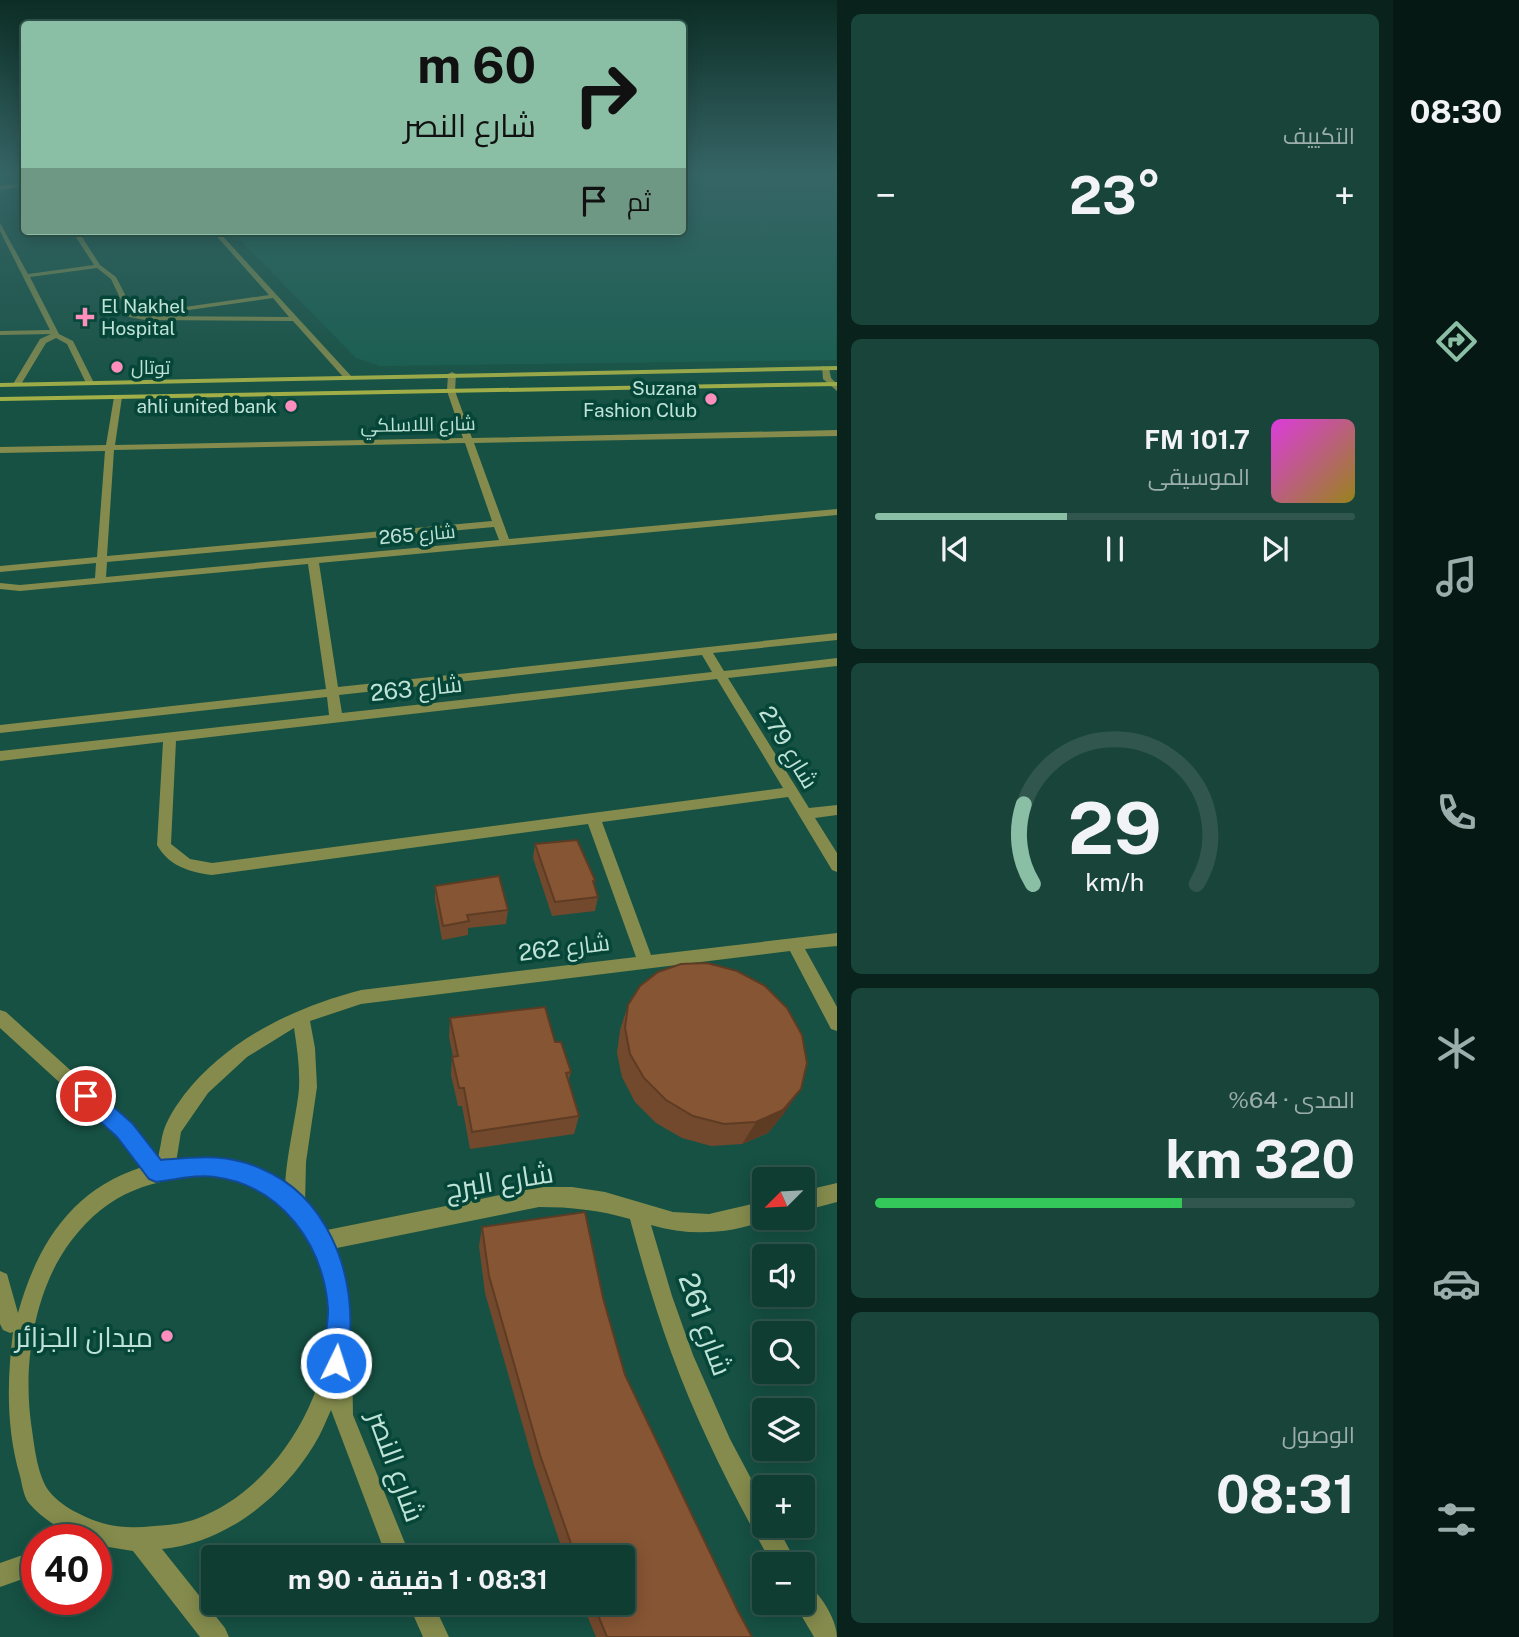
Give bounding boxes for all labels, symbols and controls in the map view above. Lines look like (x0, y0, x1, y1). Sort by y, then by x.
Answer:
text: 60 m (417, 36, 536, 94)
icon: right (560, 49, 651, 140)
text: 08:30 (1410, 93, 1502, 130)
text: شارع النصر (404, 107, 536, 144)
text: التكييف (1283, 122, 1355, 149)
text: 23° (1069, 165, 1161, 226)
text: − (875, 173, 896, 218)
text: + (1334, 173, 1355, 218)
icon: arrive (575, 182, 613, 220)
text: ثم (627, 186, 651, 217)
place label: El Nakhel Hospital (101, 295, 186, 339)
marker: El Nakhel Hospital (75, 307, 95, 327)
icon: directions (1432, 317, 1481, 366)
place label: توتال (131, 356, 170, 379)
marker: توتال (109, 359, 125, 375)
place label: Suzana Fashion Club (583, 377, 697, 421)
marker: Suzana Fashion Club (703, 391, 719, 407)
place label: ahli united bank (137, 395, 277, 417)
marker: ahli united bank (283, 398, 299, 414)
street label: شارع اللاسلكي (360, 412, 476, 440)
text: 101.7 FM (1144, 424, 1250, 455)
text: الموسيقى (1148, 463, 1250, 490)
street label: شارع 265 (378, 520, 456, 551)
icon: previous (936, 530, 974, 568)
icon: pause (1096, 530, 1134, 568)
icon: next (1256, 530, 1294, 568)
icon: music (1432, 552, 1481, 601)
street label: شارع 263 (369, 670, 464, 709)
street label: شارع 279 (751, 701, 824, 795)
text: 29 (1068, 786, 1162, 871)
icon: phone (1432, 788, 1481, 837)
text: km/h (1086, 867, 1144, 897)
street label: شارع 262 (517, 928, 612, 969)
icon: climate (1432, 1024, 1481, 1073)
pin (56, 1066, 116, 1126)
icon: arrive (67, 1077, 105, 1115)
text: المدى · 64% (1228, 1086, 1355, 1113)
text: 320 km (1165, 1129, 1355, 1190)
street label: شارع البرج (443, 1155, 556, 1208)
north arrow (752, 1167, 816, 1230)
map controls (752, 1167, 815, 1615)
button: sound (752, 1244, 815, 1307)
icon: car (1432, 1259, 1481, 1308)
street label: شارع 261 (669, 1268, 740, 1381)
place label: ميدان الجزائر (13, 1320, 153, 1354)
button: search (752, 1321, 815, 1384)
position arrow (299, 1326, 373, 1400)
marker: ميدان الجزائر (159, 1328, 175, 1344)
button: layers (752, 1398, 815, 1461)
street label: شارع النصر (358, 1404, 432, 1527)
text: الوصول (1282, 1421, 1355, 1448)
text: 08:31 (1216, 1464, 1355, 1525)
button: + (752, 1475, 815, 1538)
icon: filters (1432, 1495, 1481, 1544)
speed limit sign: 40 (21, 1524, 112, 1615)
button: − (752, 1552, 815, 1615)
text: 08:31 · 1 دقيقة · 90 m (288, 1564, 548, 1595)

